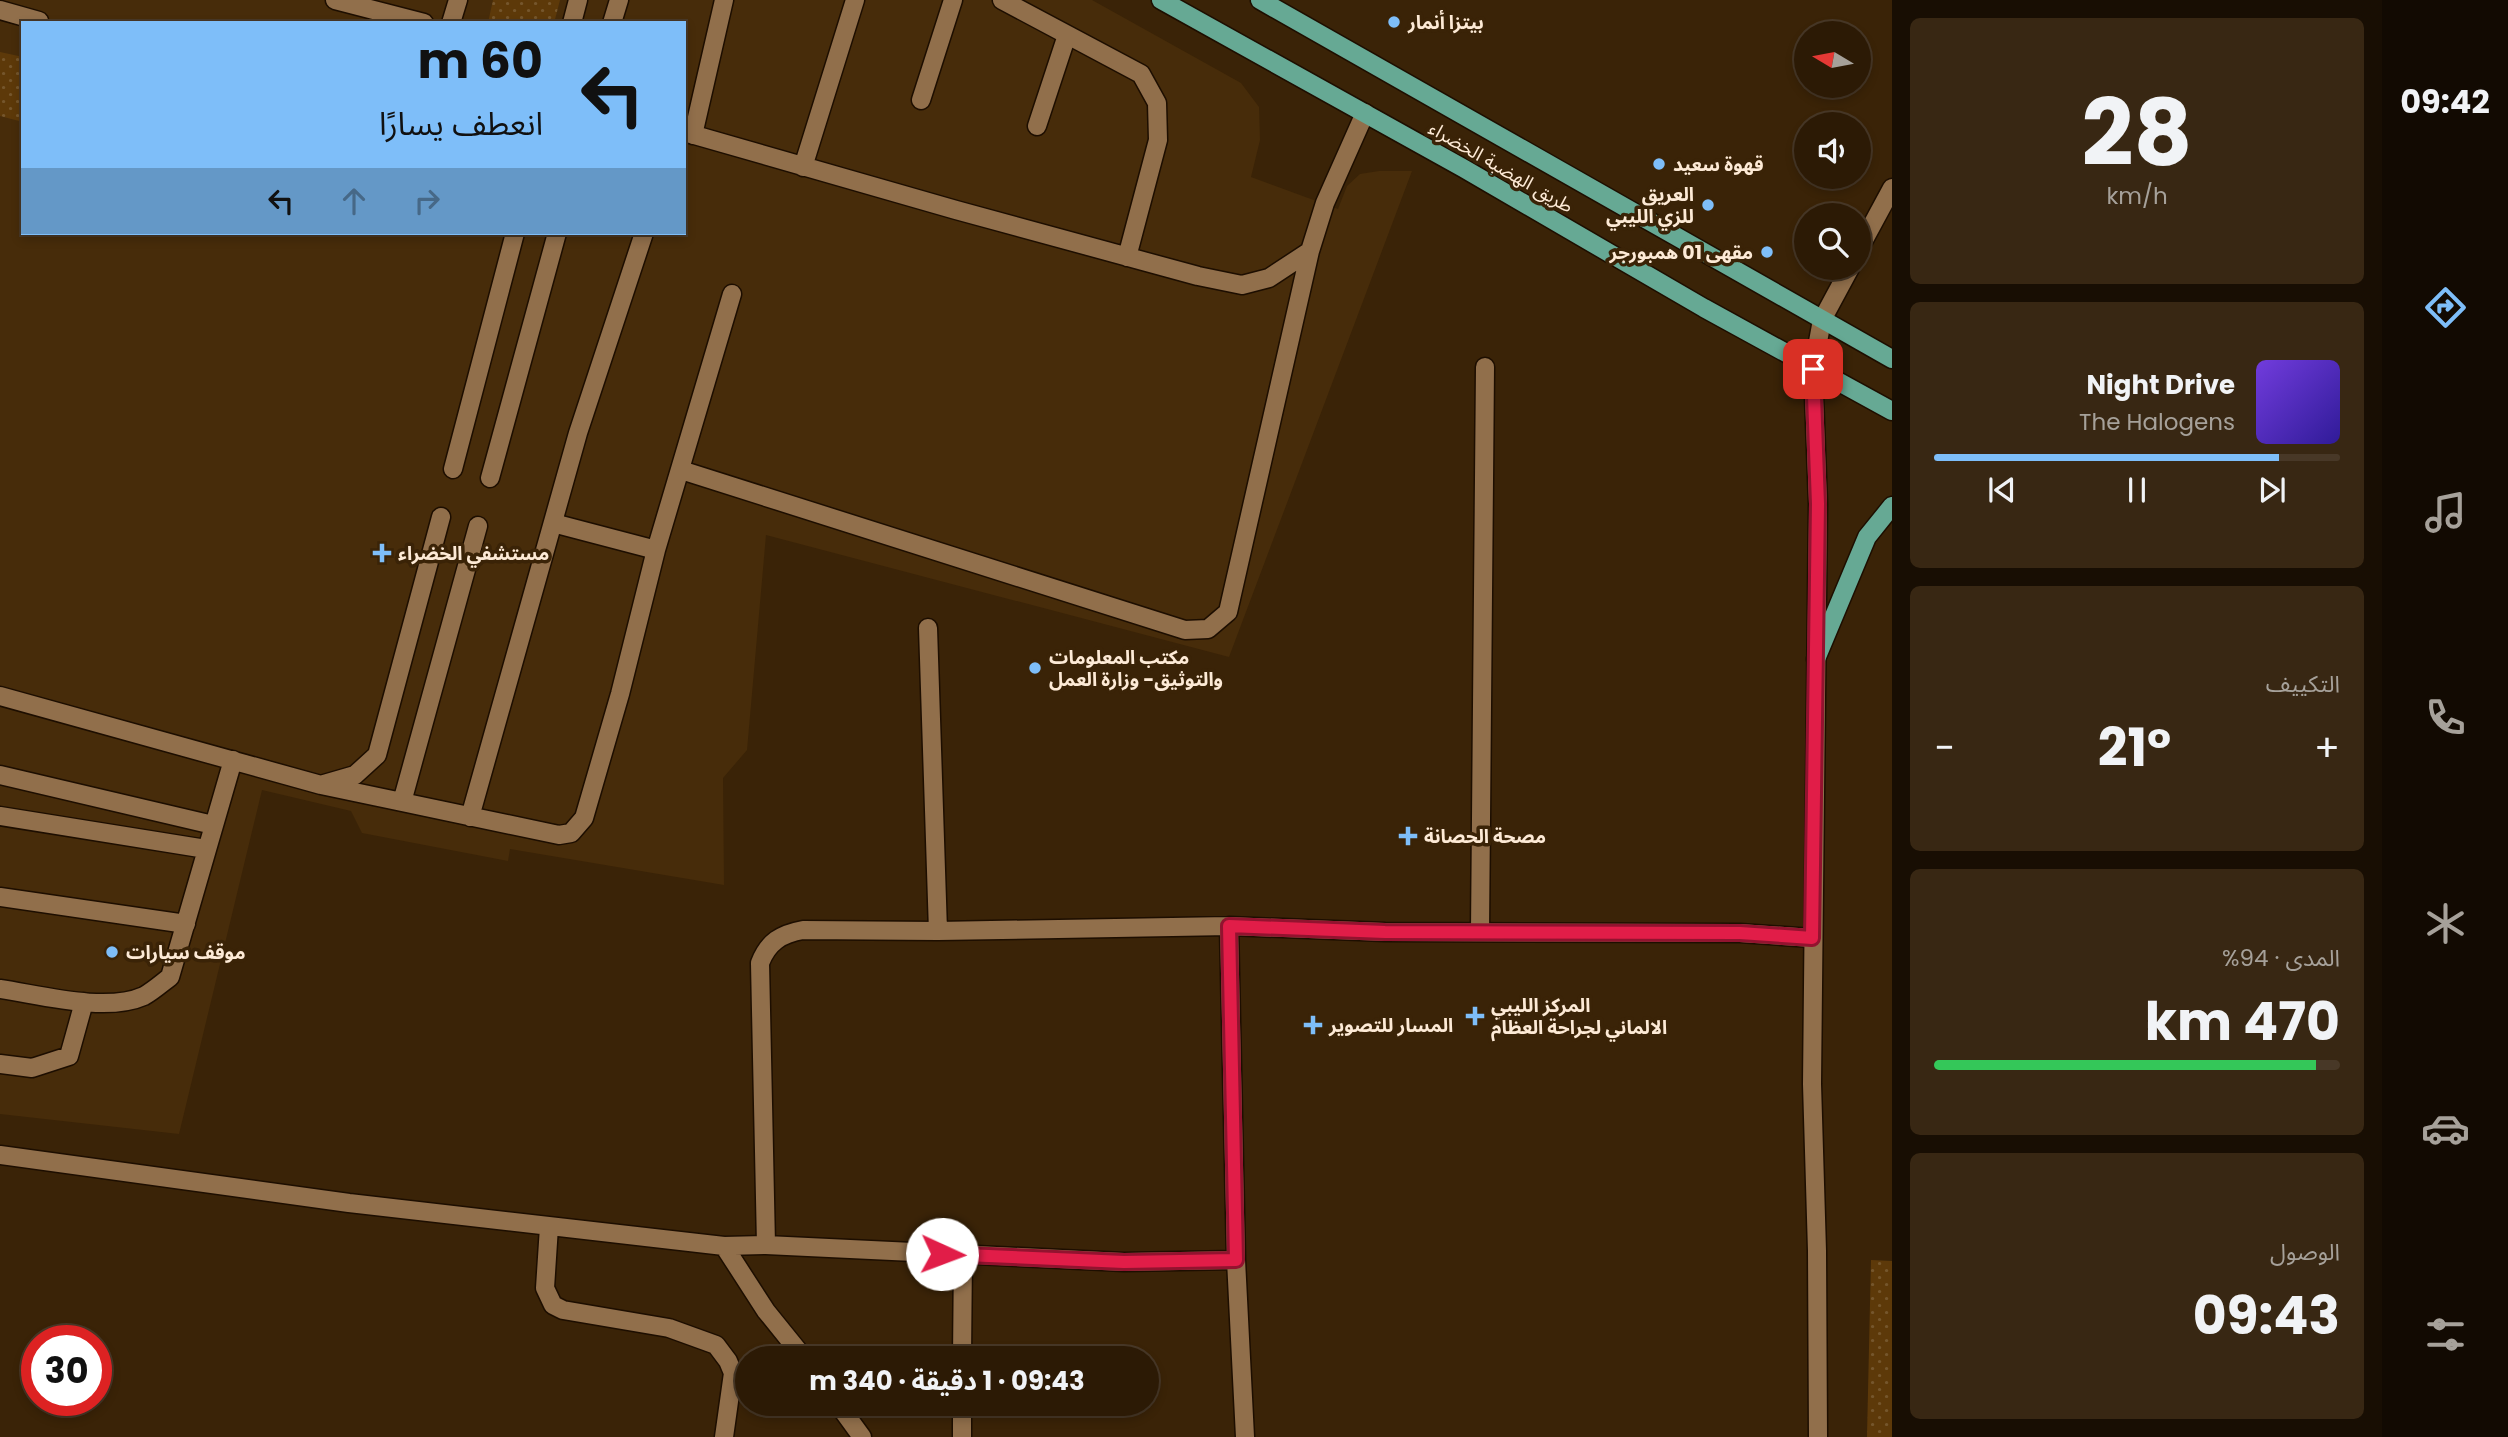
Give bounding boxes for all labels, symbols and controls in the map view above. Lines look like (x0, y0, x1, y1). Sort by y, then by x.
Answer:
place label: بيتزا أنمار (1407, 9, 1484, 36)
marker: بيتزا أنمار (1386, 14, 1402, 30)
north arrow (1794, 21, 1871, 98)
map controls (1794, 21, 1871, 280)
text: 60 m (418, 27, 543, 95)
icon: left (567, 49, 658, 140)
text: 28 (2082, 69, 2192, 197)
text: 09:42 (2400, 79, 2490, 124)
text: انعطف يسارًا (379, 101, 543, 146)
button: sound (1794, 112, 1871, 189)
street label: طريق الهضبة الخضراء (1424, 115, 1578, 219)
place label: قهوة سعيد (1673, 151, 1764, 178)
marker: قهوة سعيد (1651, 156, 1667, 172)
text: km/h (2106, 180, 2168, 212)
place label: العريق للزي الليبي (1606, 181, 1694, 231)
icon: left (262, 182, 300, 220)
icon: ahead (335, 182, 373, 220)
icon: right (408, 182, 446, 220)
marker: العريق للزي الليبي (1700, 197, 1716, 213)
button: search (1794, 203, 1871, 280)
place label: مقهى 01 همبورجر (1608, 239, 1753, 266)
marker: مقهى 01 همبورجر (1759, 244, 1775, 260)
icon: directions (2421, 283, 2470, 332)
pin (1783, 339, 1843, 399)
icon: arrive (1794, 350, 1832, 388)
text: Night Drive (2087, 367, 2235, 403)
text: The Halogens (2079, 406, 2235, 438)
icon: previous (1983, 471, 2021, 509)
icon: pause (2118, 471, 2156, 509)
icon: next (2253, 471, 2291, 509)
icon: music (2421, 488, 2470, 537)
place label: مستشفي الخضراء (398, 540, 549, 568)
marker: مستشفي الخضراء (372, 543, 392, 563)
place label: مكتب المعلومات والتوثيق- وزارة العمل (1049, 644, 1223, 693)
marker: مكتب المعلومات والتوثيق- وزارة العمل (1027, 660, 1043, 676)
text: التكييف (2266, 668, 2340, 700)
icon: phone (2421, 693, 2470, 742)
text: 21° (2098, 711, 2171, 784)
text: − (1934, 721, 1955, 774)
text: + (2314, 721, 2340, 774)
place label: مصحة الحصانة (1424, 823, 1546, 850)
marker: مصحة الحصانة (1398, 826, 1418, 846)
icon: climate (2421, 899, 2470, 948)
place label: موقف سيارات (126, 939, 246, 966)
text: المدى · 94% (2222, 942, 2340, 974)
marker: موقف سيارات (104, 944, 120, 960)
text: 470 km (2145, 985, 2340, 1058)
place label: المركز الليبي الالماني لجراحة العظام (1491, 992, 1667, 1042)
marker: المركز الليبي الالماني لجراحة العظام (1465, 1006, 1485, 1026)
place label: المسار للتصوير (1328, 1012, 1453, 1039)
marker: المسار للتصوير (1303, 1015, 1323, 1035)
icon: car (2421, 1104, 2470, 1153)
position arrow (905, 1217, 979, 1291)
text: الوصول (2270, 1236, 2340, 1268)
text: 09:43 (2193, 1279, 2340, 1352)
icon: filters (2421, 1310, 2470, 1359)
speed limit sign: 30 (21, 1325, 112, 1416)
text: 09:43 · 1 دقيقة · 340 m (809, 1363, 1085, 1399)

